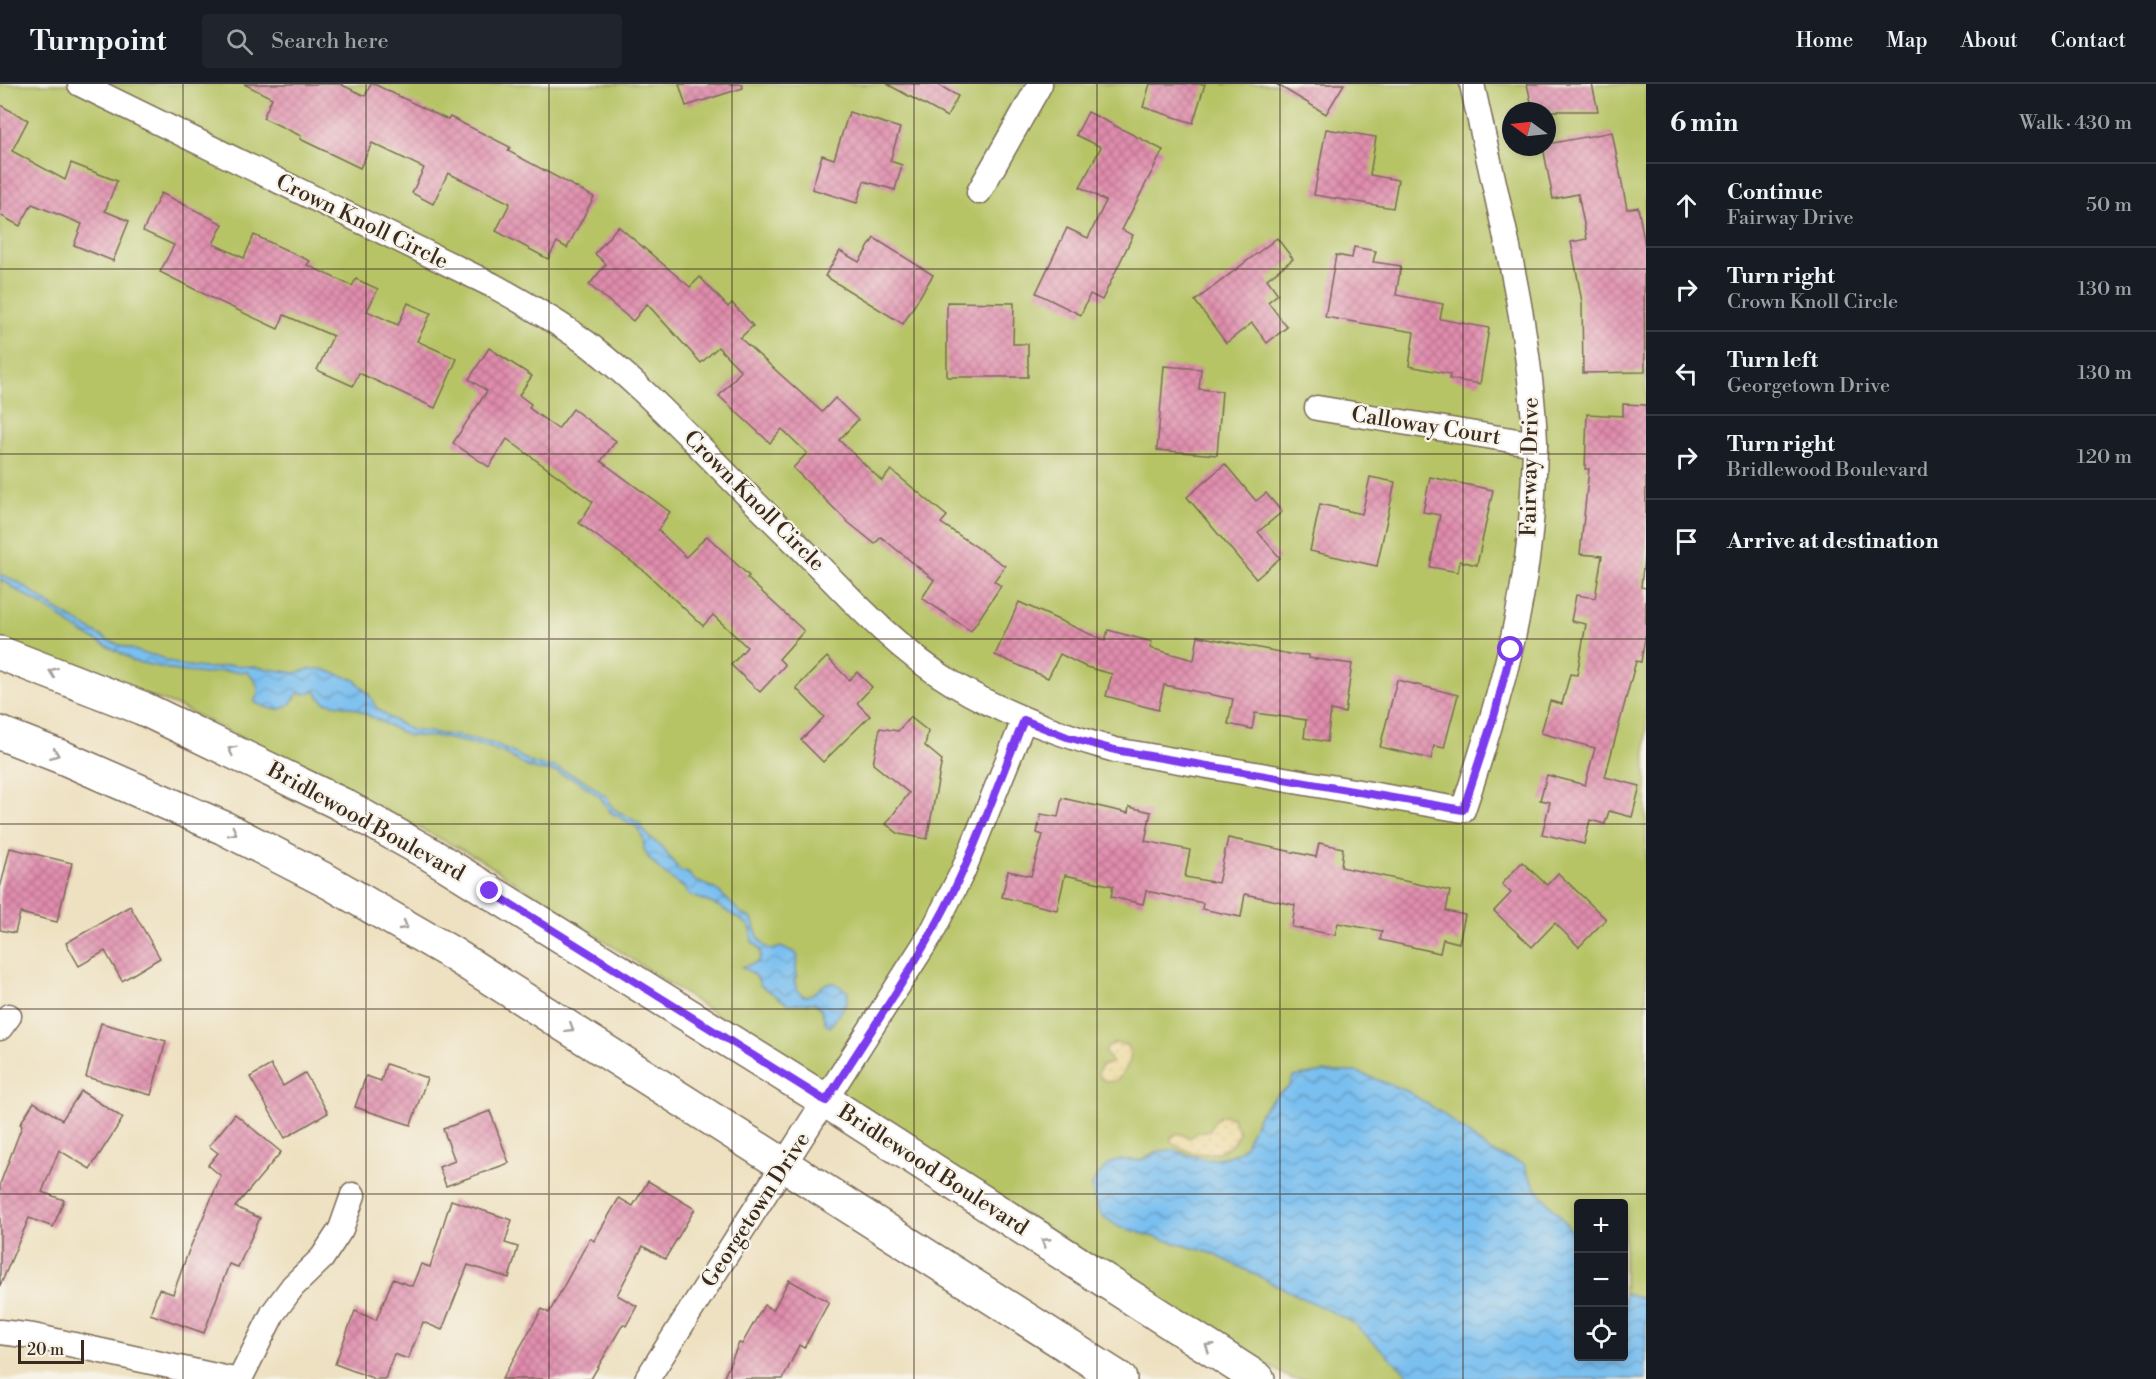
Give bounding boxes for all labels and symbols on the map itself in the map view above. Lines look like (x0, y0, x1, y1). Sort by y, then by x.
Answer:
north arrow (1502, 102, 1556, 156)
street label: Crown Knoll Circle (271, 169, 453, 275)
street label: Fairway Drive (1515, 397, 1545, 537)
street label: Calloway Court (1349, 401, 1503, 451)
street label: Crown Knoll Circle (678, 425, 830, 577)
route start (1497, 636, 1523, 662)
one-way arrow (48, 667, 59, 680)
one-way arrow (227, 746, 238, 758)
one-way arrow (48, 747, 59, 759)
street label: Bridlewood Boulevard (262, 756, 470, 888)
one-way arrow (227, 825, 238, 837)
route end (476, 877, 502, 903)
one-way arrow (398, 919, 408, 930)
one-way arrow (564, 1021, 574, 1033)
street label: Bridlewood Boulevard (832, 1098, 1034, 1242)
street label: Georgetown Drive (696, 1127, 816, 1293)
one-way arrow (1041, 1238, 1052, 1249)
scale bar (18, 1337, 84, 1364)
one-way arrow (1205, 1343, 1215, 1355)

